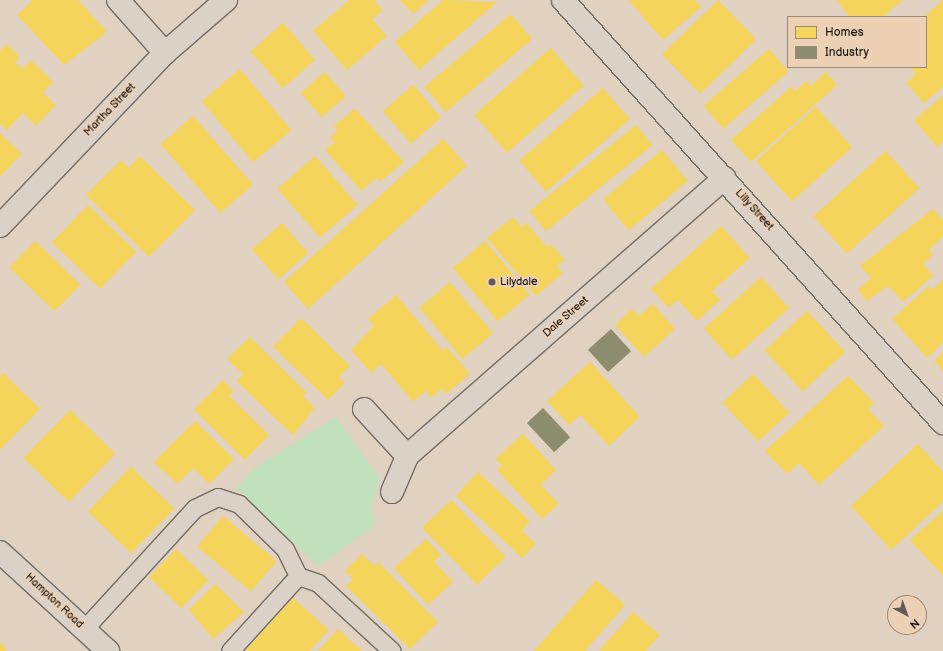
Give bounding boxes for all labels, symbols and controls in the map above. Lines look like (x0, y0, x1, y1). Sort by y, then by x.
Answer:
legend (787, 16, 927, 68)
text: Homes (825, 25, 864, 40)
text: Industry (825, 45, 869, 60)
street label: Martha Street (81, 81, 139, 139)
street label: Lilly Street (732, 186, 776, 234)
place label: Lilydale (500, 275, 537, 289)
marker: Lilydale (487, 277, 497, 287)
street label: Dale Street (540, 294, 592, 340)
street label: Hampton Road (22, 571, 86, 631)
north arrow (887, 595, 927, 635)
text: N (907, 616, 922, 631)

